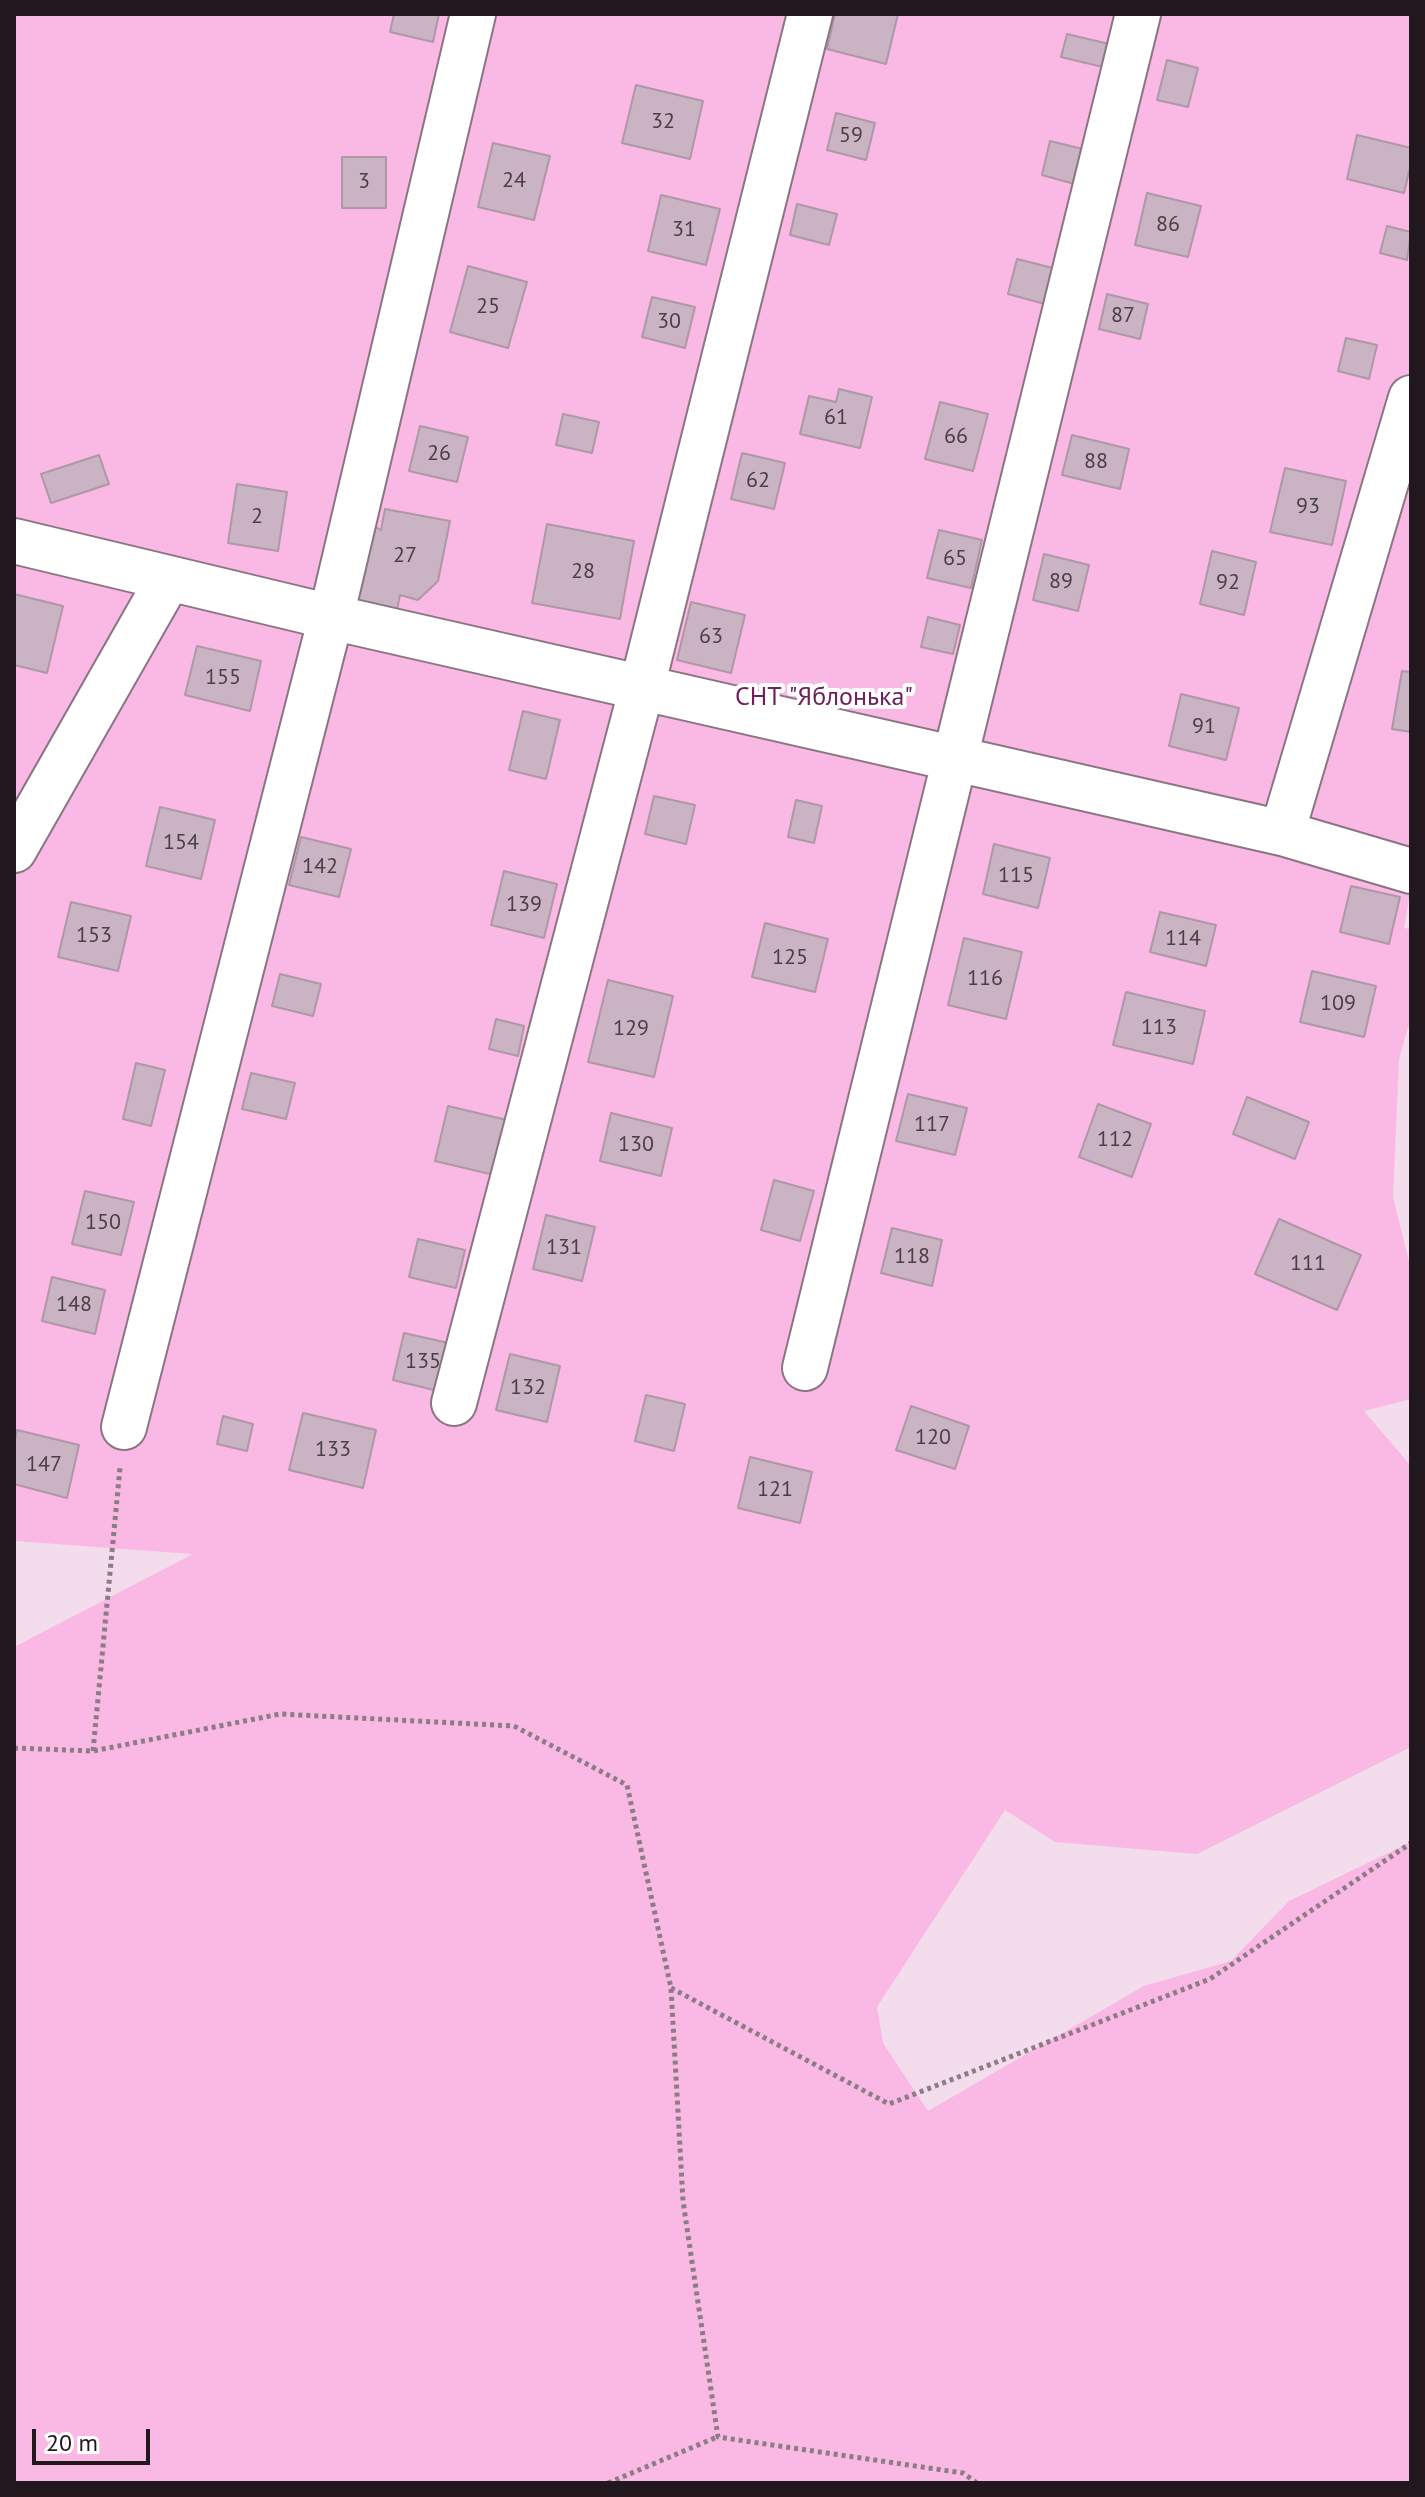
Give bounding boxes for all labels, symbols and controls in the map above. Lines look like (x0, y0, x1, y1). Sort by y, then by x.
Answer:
house number: 32 (651, 109, 675, 135)
house number: 59 (839, 123, 863, 149)
house number: 24 (502, 168, 526, 194)
house number: 3 (358, 169, 370, 195)
house number: 86 (1156, 212, 1180, 238)
house number: 31 (672, 217, 696, 243)
house number: 25 (476, 294, 500, 320)
house number: 87 (1111, 303, 1135, 329)
house number: 30 (657, 309, 681, 335)
house number: 61 (824, 405, 848, 431)
house number: 66 (944, 424, 968, 450)
house number: 26 (427, 441, 451, 467)
house number: 88 (1084, 449, 1108, 475)
house number: 62 (746, 468, 770, 494)
house number: 93 (1296, 494, 1320, 520)
house number: 2 (251, 504, 263, 530)
house number: 27 (393, 543, 417, 569)
house number: 65 (943, 546, 967, 572)
house number: 28 (571, 559, 595, 585)
house number: 89 (1049, 569, 1073, 595)
house number: 92 (1216, 570, 1240, 596)
house number: 63 (699, 624, 723, 650)
house number: 155 (205, 665, 241, 691)
park label: СНТ "Яблонька" (735, 682, 913, 714)
house number: 91 (1192, 714, 1216, 740)
house number: 154 (163, 830, 199, 856)
house number: 142 (302, 854, 338, 880)
house number: 115 (998, 863, 1034, 889)
house number: 139 (506, 892, 542, 918)
house number: 153 (76, 923, 112, 949)
house number: 114 (1165, 926, 1201, 952)
house number: 125 (772, 945, 808, 971)
house number: 116 (967, 966, 1003, 992)
house number: 109 (1320, 991, 1356, 1017)
house number: 113 (1141, 1015, 1177, 1041)
house number: 129 (613, 1016, 649, 1042)
house number: 117 (914, 1112, 950, 1138)
house number: 112 (1097, 1127, 1133, 1153)
house number: 130 (618, 1132, 654, 1158)
house number: 150 (85, 1210, 121, 1236)
house number: 131 (546, 1235, 582, 1261)
house number: 118 (894, 1244, 930, 1270)
house number: 111 (1290, 1251, 1326, 1277)
house number: 148 (56, 1292, 92, 1318)
house number: 135 (405, 1349, 441, 1375)
house number: 132 (510, 1375, 546, 1401)
house number: 120 (915, 1425, 951, 1451)
house number: 133 (315, 1437, 351, 1463)
house number: 147 (26, 1452, 62, 1478)
house number: 121 (757, 1477, 793, 1503)
scale bar (36, 2413, 154, 2463)
text: 20 m (46, 2427, 98, 2458)

